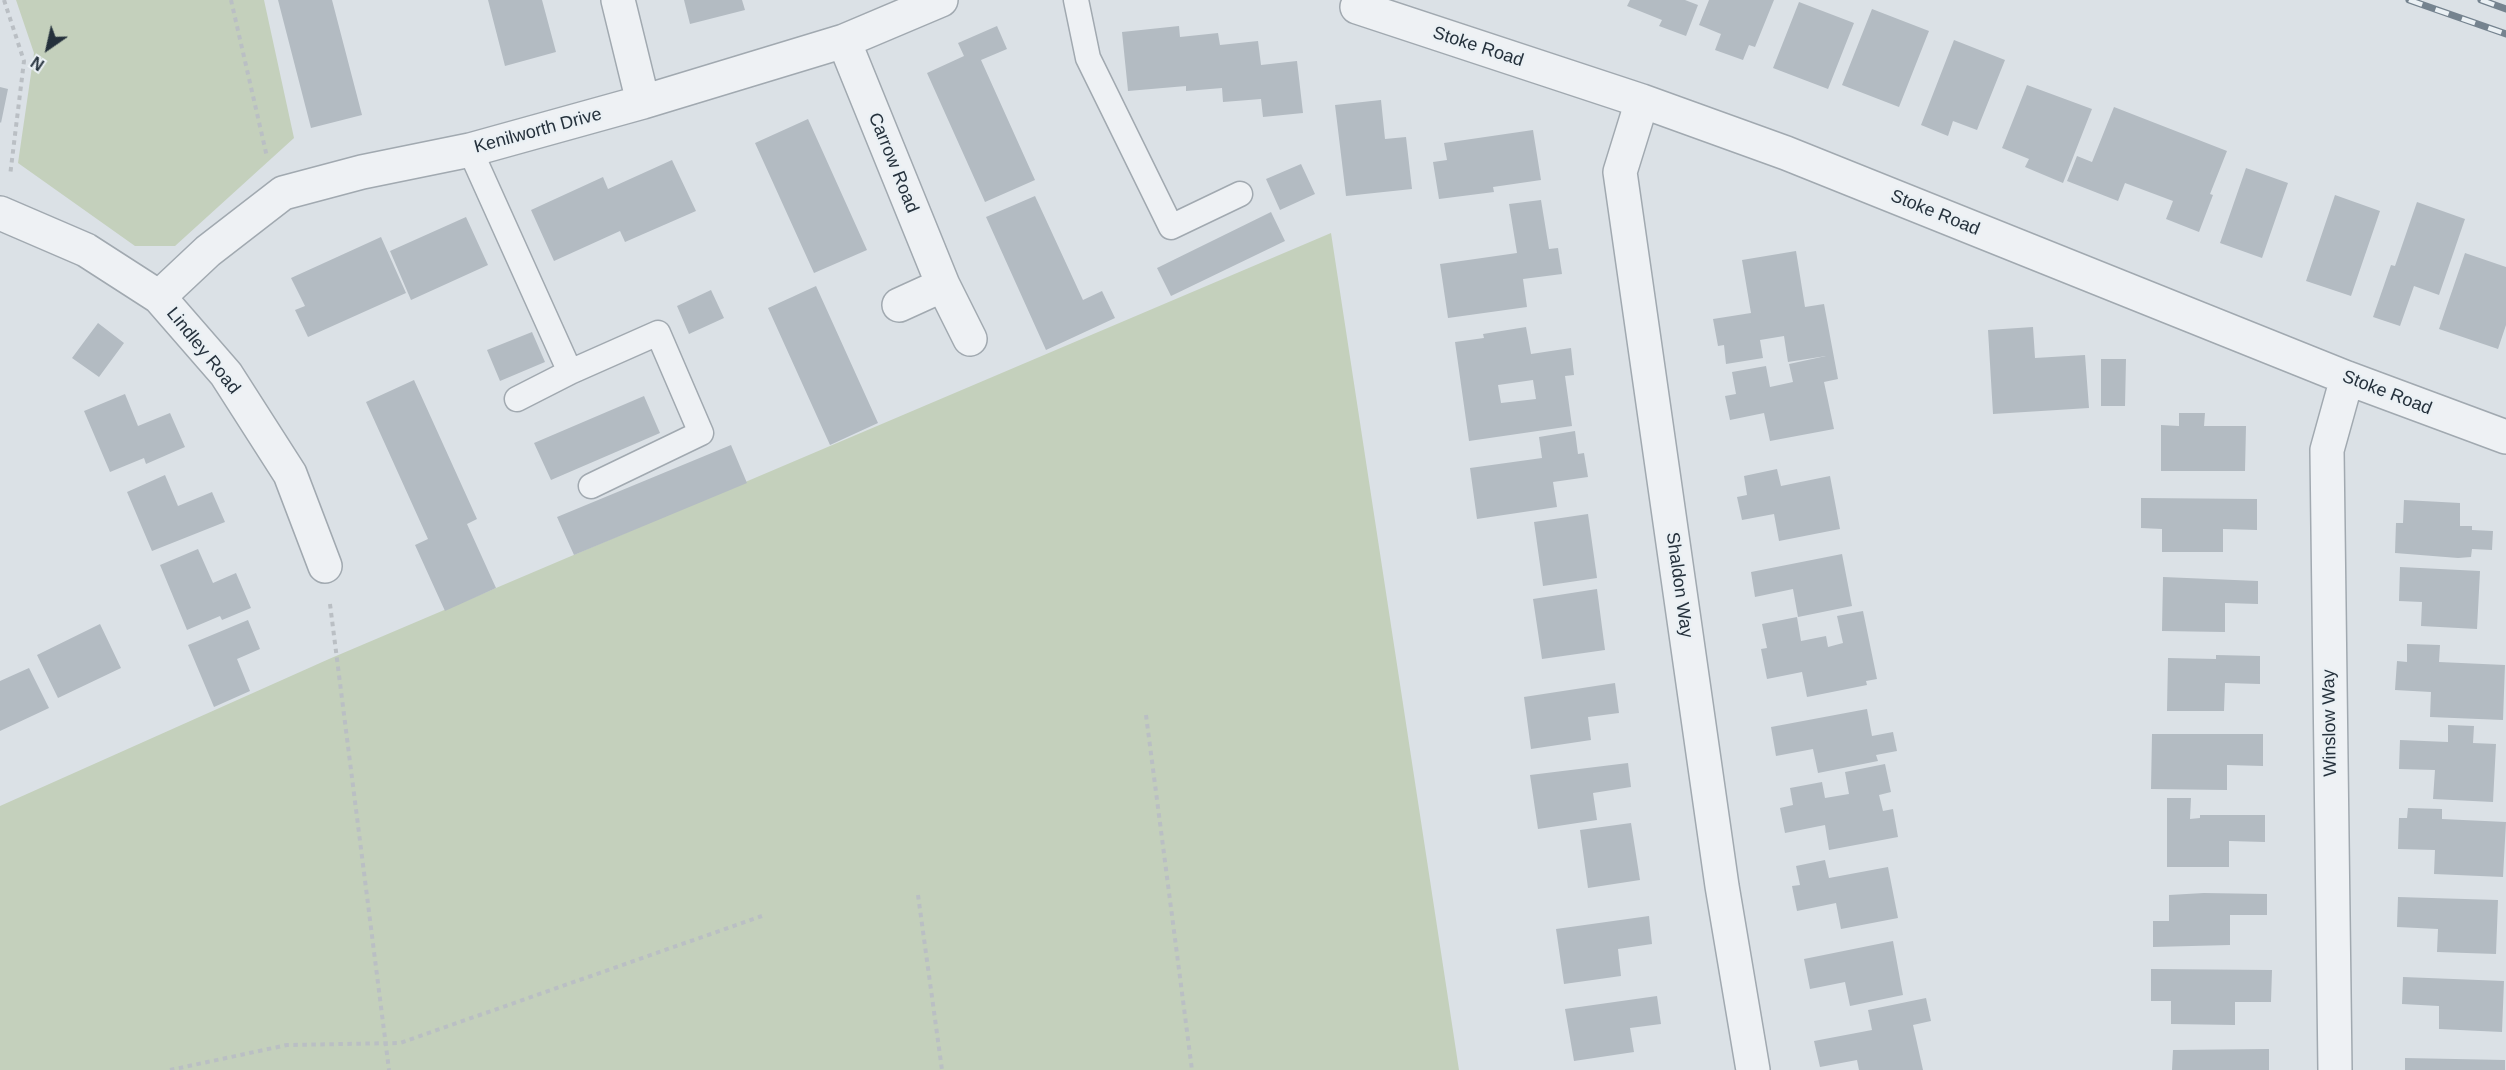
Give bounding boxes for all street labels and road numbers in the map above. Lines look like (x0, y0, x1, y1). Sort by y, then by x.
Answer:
street label: Stoke Road (1430, 22, 1526, 72)
street label: Kenilworth Drive (472, 104, 604, 158)
street label: Carrow Road (863, 110, 923, 216)
street label: Stoke Road (1887, 185, 1983, 241)
street label: Lindley Road (162, 303, 244, 399)
street label: Stoke Road (2339, 366, 2435, 420)
street label: Shaldon Way (1661, 531, 1697, 639)
street label: Winslow Way (2318, 669, 2342, 777)

